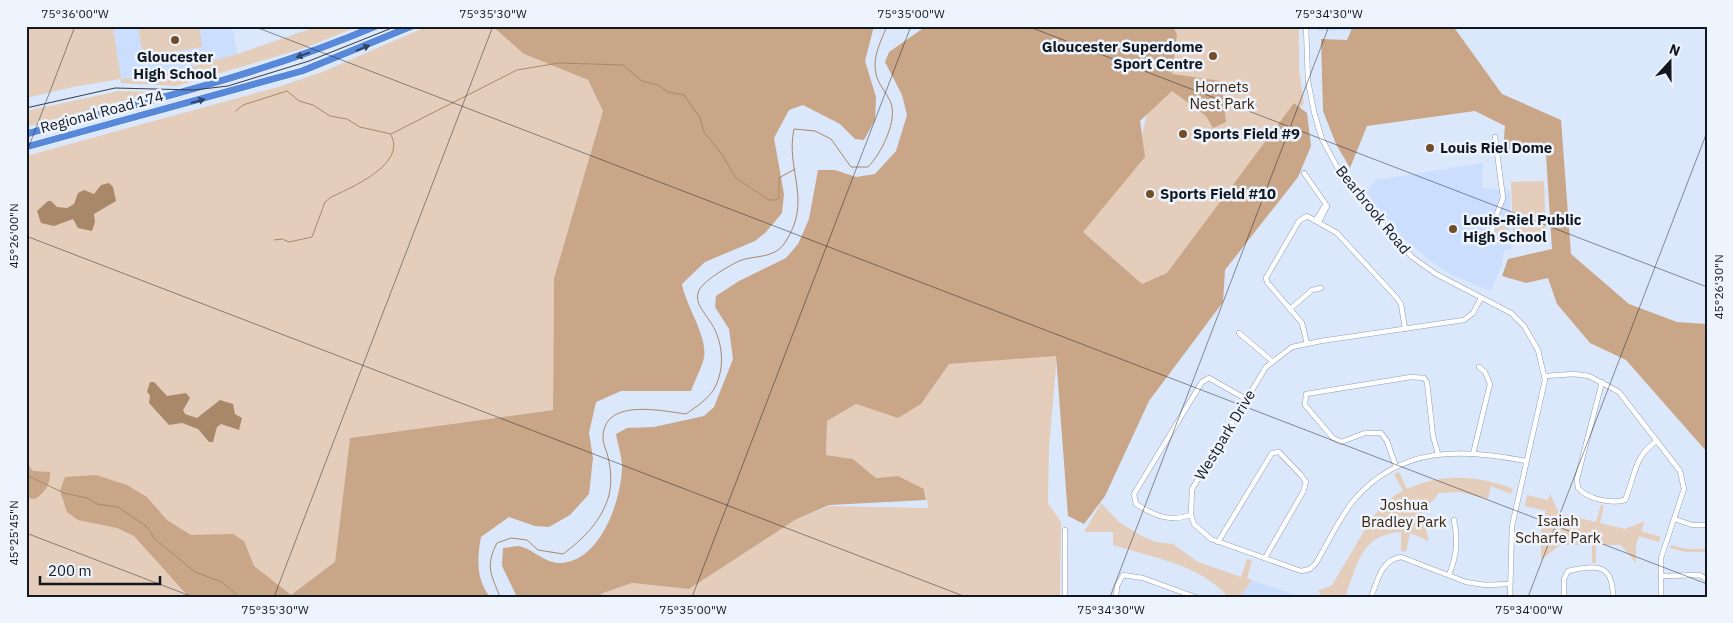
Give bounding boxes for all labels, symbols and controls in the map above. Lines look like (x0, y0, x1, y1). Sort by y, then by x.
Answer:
text: 75°36'00"W (41, 6, 109, 21)
text: 75°35'30"W (459, 6, 527, 21)
text: 75°35'00"W (877, 6, 945, 21)
text: 75°34'30"W (1295, 6, 1363, 21)
marker: Gloucester High School (169, 34, 181, 46)
place label: Gloucester Superdome Sport Centre (1042, 37, 1203, 73)
north arrow (1646, 38, 1696, 88)
text: N (1667, 40, 1683, 60)
one-way arrow (356, 44, 371, 52)
place label: Gloucester High School (133, 47, 217, 83)
marker: Gloucester Superdome Sport Centre (1207, 50, 1219, 62)
one-way arrow (295, 51, 310, 59)
park label: Hornets Nest Park (1189, 77, 1255, 113)
street label: Regional Road 174 (38, 86, 166, 137)
one-way arrow (190, 97, 206, 105)
place label: Sports Field #9 (1193, 124, 1300, 143)
marker: Sports Field #9 (1177, 128, 1189, 140)
place label: Louis Riel Dome (1440, 138, 1552, 157)
marker: Louis Riel Dome (1424, 142, 1436, 154)
street label: Bearbrook Road (1332, 162, 1415, 258)
place label: Sports Field #10 (1160, 184, 1276, 203)
marker: Sports Field #10 (1144, 188, 1156, 200)
text: 45°26'00"N (6, 203, 21, 269)
place label: Louis-Riel Public High School (1463, 210, 1582, 246)
marker: Louis-Riel Public High School (1447, 223, 1459, 235)
text: 45°26'30"N (1711, 254, 1726, 320)
street label: Westpark Drive (1190, 386, 1259, 483)
park label: Joshua Bradley Park (1361, 495, 1447, 531)
text: 45°25'45"N (6, 500, 21, 566)
park label: Isaiah Scharfe Park (1515, 511, 1601, 547)
scale bar (40, 553, 160, 585)
text: 200 m (48, 561, 92, 580)
text: 75°35'30"W (241, 602, 309, 617)
text: 75°35'00"W (659, 602, 727, 617)
text: 75°34'30"W (1077, 602, 1145, 617)
text: 75°34'00"W (1495, 602, 1563, 617)

